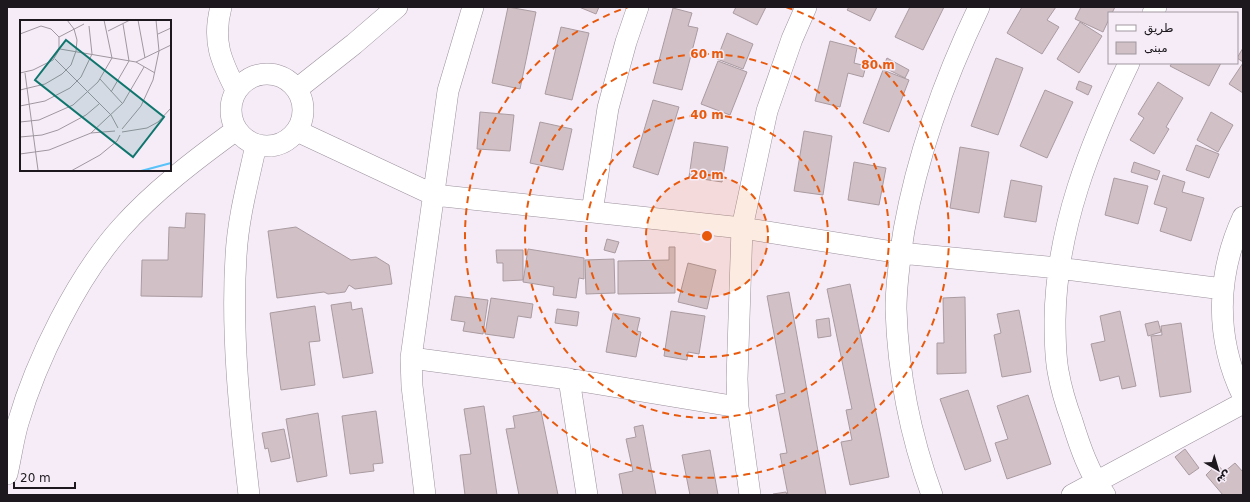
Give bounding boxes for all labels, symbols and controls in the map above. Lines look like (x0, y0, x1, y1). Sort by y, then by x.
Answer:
legend (1108, 12, 1238, 64)
inset map (20, 20, 171, 171)
text: طريق (1144, 21, 1174, 36)
text: مبنى (1144, 41, 1168, 55)
text: 60 m (690, 47, 724, 61)
text: 80 m (861, 58, 895, 72)
text: 40 m (690, 108, 724, 122)
text: 20 m (690, 168, 724, 182)
centre of rings (700, 229, 714, 243)
north arrow (1198, 450, 1238, 490)
scale bar (14, 464, 75, 490)
text: ش (1214, 468, 1234, 487)
text: 20 m (20, 471, 51, 485)

